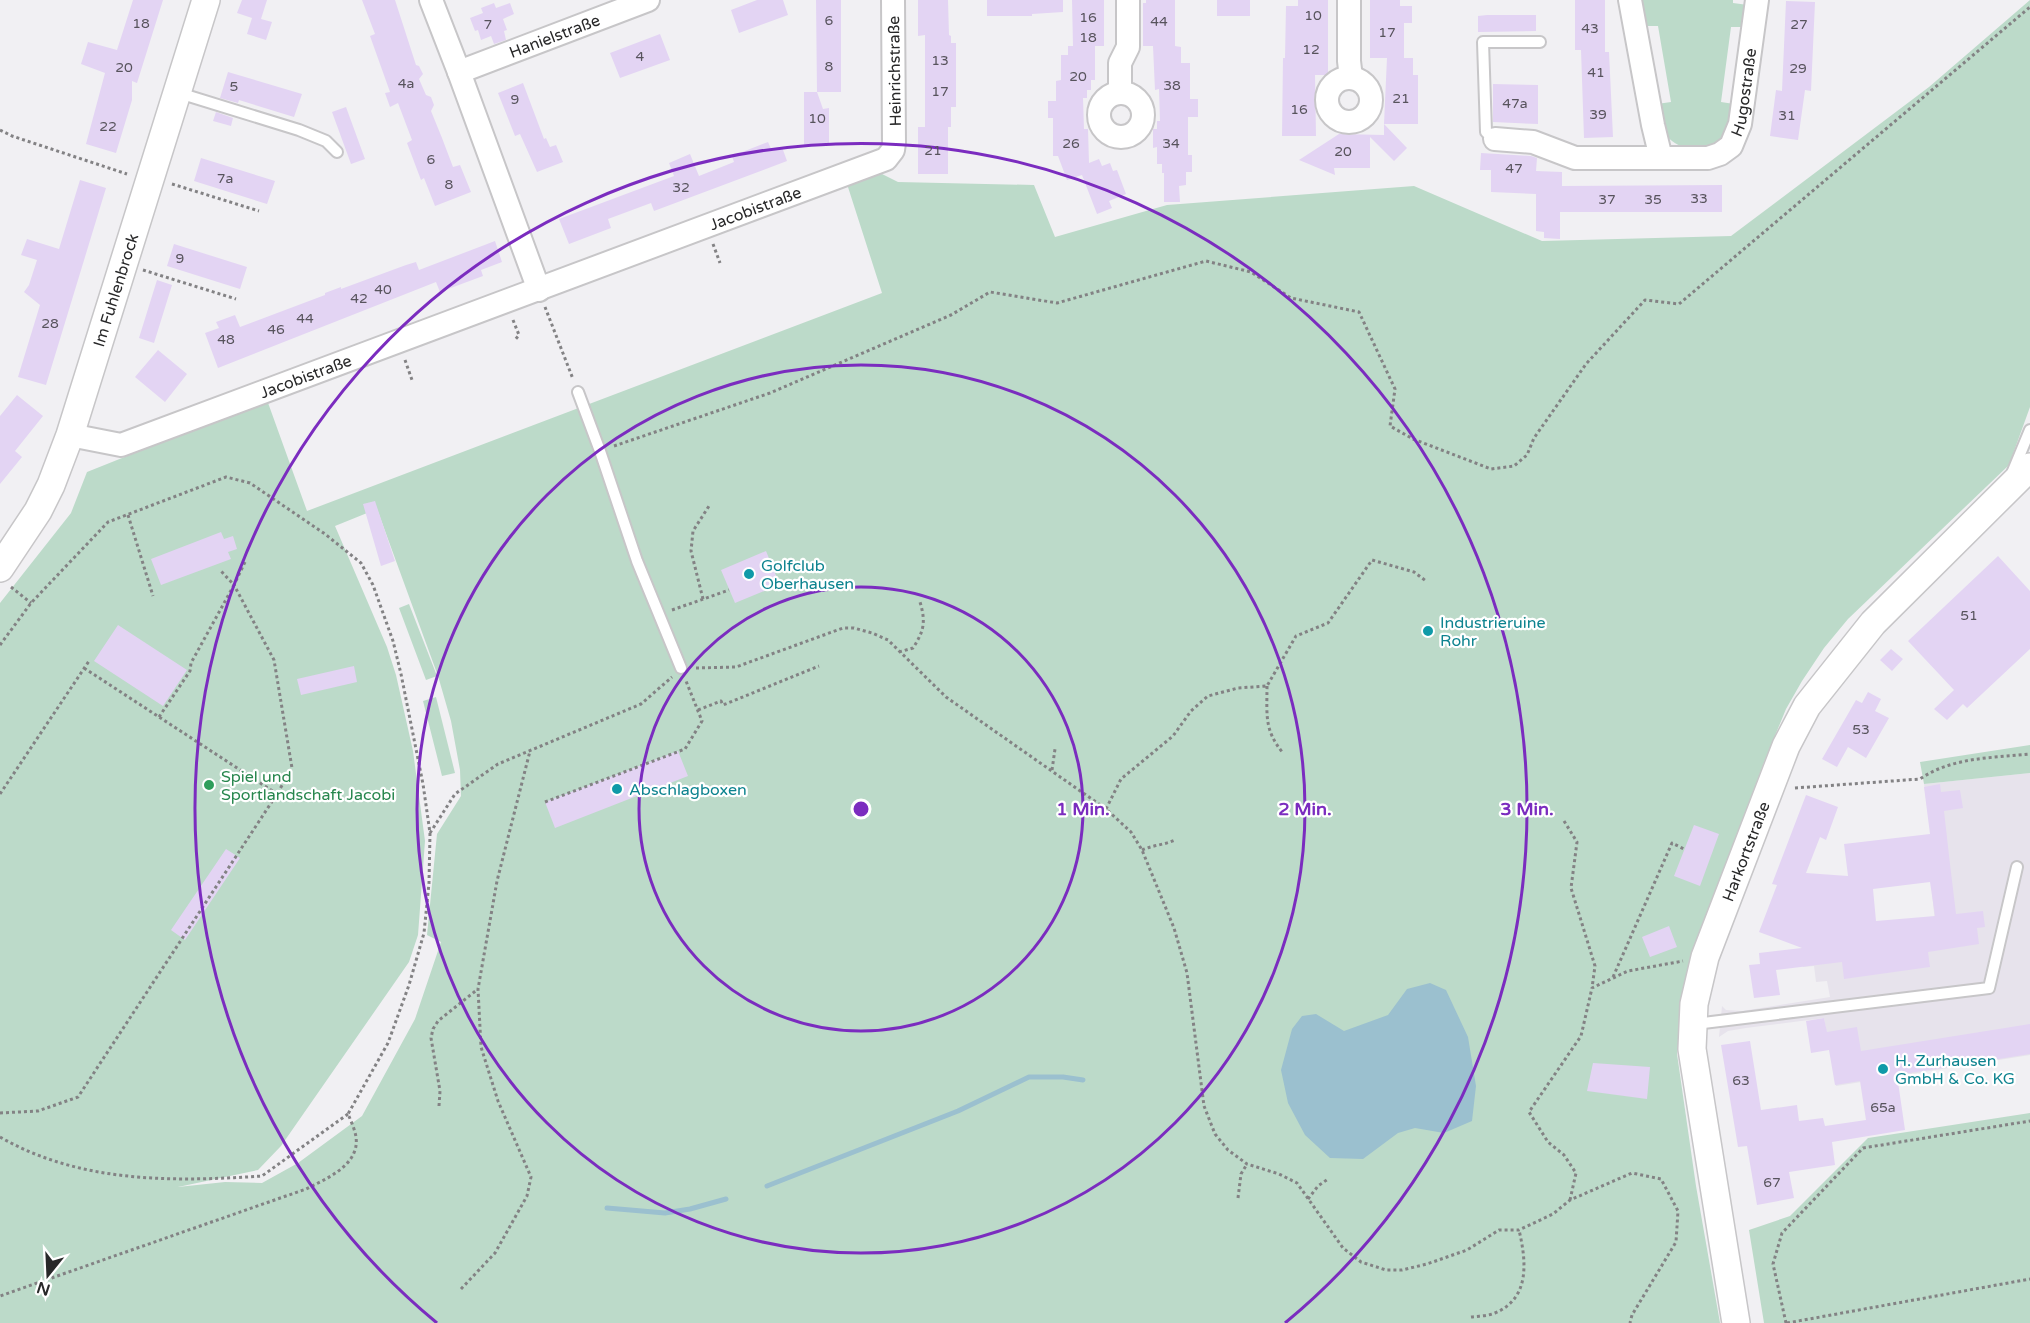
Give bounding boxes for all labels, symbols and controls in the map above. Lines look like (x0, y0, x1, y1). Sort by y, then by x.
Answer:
house number: 10 (1304, 7, 1322, 24)
house number: 16 (1079, 9, 1097, 26)
street label: Hanielstraße (506, 10, 603, 63)
house number: 6 (825, 12, 834, 29)
house number: 44 (1150, 13, 1168, 30)
house number: 18 (132, 15, 150, 32)
street label: Heinrichstraße (884, 15, 906, 126)
house number: 7 (484, 16, 492, 33)
house number: 27 (1790, 16, 1808, 33)
house number: 43 (1581, 20, 1599, 37)
house number: 17 (1378, 24, 1396, 41)
house number: 18 (1079, 29, 1097, 46)
house number: 12 (1302, 41, 1320, 58)
street label: Hugostraße (1727, 47, 1761, 140)
house number: 4 (636, 48, 645, 65)
house number: 13 (931, 52, 949, 69)
house number: 8 (825, 58, 834, 75)
house number: 20 (115, 59, 133, 76)
house number: 29 (1789, 60, 1807, 77)
house number: 41 (1587, 64, 1605, 81)
house number: 20 (1069, 68, 1087, 85)
house number: 4a (398, 75, 414, 92)
house number: 38 (1163, 77, 1181, 94)
house number: 5 (230, 78, 238, 95)
house number: 17 (931, 83, 949, 100)
house number: 21 (1392, 90, 1410, 107)
house number: 9 (511, 91, 519, 108)
house number: 47a (1502, 95, 1528, 112)
house number: 16 (1290, 101, 1308, 118)
house number: 39 (1589, 106, 1607, 123)
house number: 31 (1778, 107, 1796, 124)
house number: 10 (808, 110, 826, 127)
house number: 22 (99, 118, 117, 135)
house number: 26 (1062, 135, 1080, 152)
house number: 34 (1162, 135, 1180, 152)
house number: 21 (924, 142, 942, 159)
house number: 20 (1334, 143, 1352, 160)
house number: 6 (427, 151, 436, 168)
house number: 47 (1505, 160, 1523, 177)
house number: 7a (217, 170, 233, 187)
house number: 8 (445, 176, 454, 193)
house number: 32 (672, 179, 690, 196)
street label: Jacobistraße (707, 183, 804, 235)
house number: 33 (1690, 190, 1708, 207)
house number: 37 (1598, 191, 1616, 208)
house number: 35 (1644, 191, 1662, 208)
street label: Im Fuhlenbrock (89, 231, 143, 349)
house number: 9 (176, 250, 184, 267)
house number: 40 (374, 281, 392, 298)
house number: 42 (350, 290, 368, 307)
house number: 44 (296, 310, 314, 327)
house number: 28 (41, 315, 59, 332)
house number: 46 (267, 321, 285, 338)
house number: 48 (217, 331, 235, 348)
street label: Jacobistraße (257, 351, 355, 403)
place label: Golfclub Oberhausen (761, 556, 854, 594)
marker: Golfclub Oberhausen (742, 567, 756, 581)
house number: 51 (1960, 607, 1978, 624)
place label: Industrieruine Rohr (1440, 613, 1546, 651)
marker: Industrieruine Rohr (1421, 624, 1435, 638)
house number: 53 (1852, 721, 1870, 738)
place label: Spiel und Sportlandschaft Jacobi (221, 767, 395, 805)
marker: Spiel und Sportlandschaft Jacobi (202, 778, 216, 792)
place label: Abschlagboxen (629, 780, 747, 800)
marker: Abschlagboxen (610, 782, 624, 796)
text: 1 Min. (1056, 798, 1110, 820)
text: 2 Min. (1278, 798, 1332, 820)
text: 3 Min. (1500, 798, 1554, 820)
centre of rings (851, 799, 871, 819)
street label: Harkortstraße (1718, 799, 1775, 905)
place label: H. Zurhausen GmbH & Co. KG (1895, 1051, 2015, 1089)
marker: H. Zurhausen GmbH & Co. KG (1876, 1062, 1890, 1076)
house number: 63 (1732, 1072, 1750, 1089)
house number: 65a (1870, 1099, 1896, 1116)
house number: 67 (1763, 1174, 1781, 1191)
north arrow (18, 1245, 78, 1305)
text: N (34, 1277, 53, 1300)

